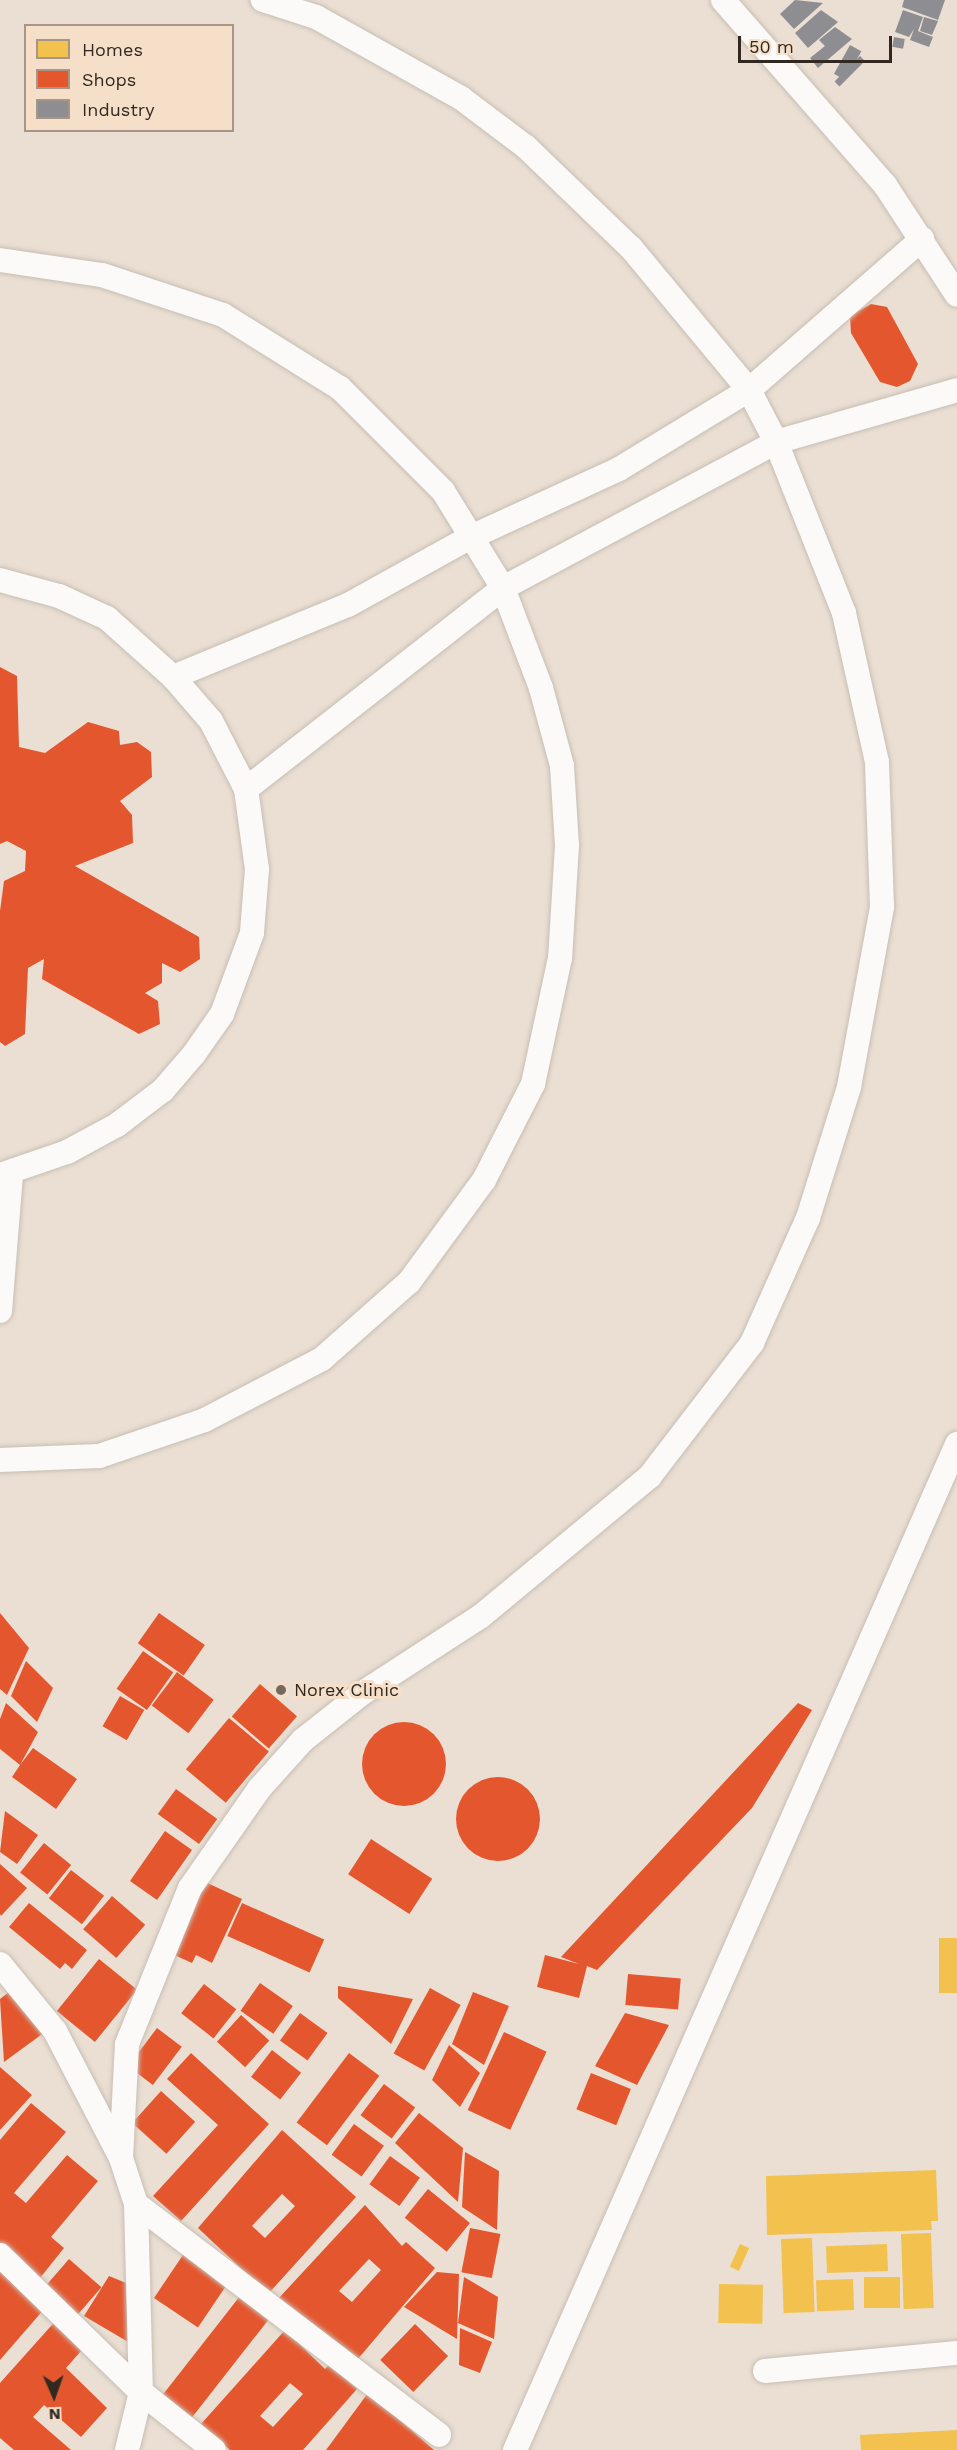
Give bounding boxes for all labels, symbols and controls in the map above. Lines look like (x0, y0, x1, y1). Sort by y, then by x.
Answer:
legend (24, 24, 234, 132)
scale bar (741, 24, 896, 62)
text: 50 m (749, 36, 794, 57)
text: Homes (82, 39, 143, 60)
text: Shops (82, 69, 136, 90)
text: Industry (82, 99, 154, 120)
place label: Norex Clinic (294, 1679, 399, 1701)
marker: Norex Clinic (272, 1681, 290, 1699)
north arrow (24, 2366, 84, 2426)
text: N (48, 2405, 61, 2424)

